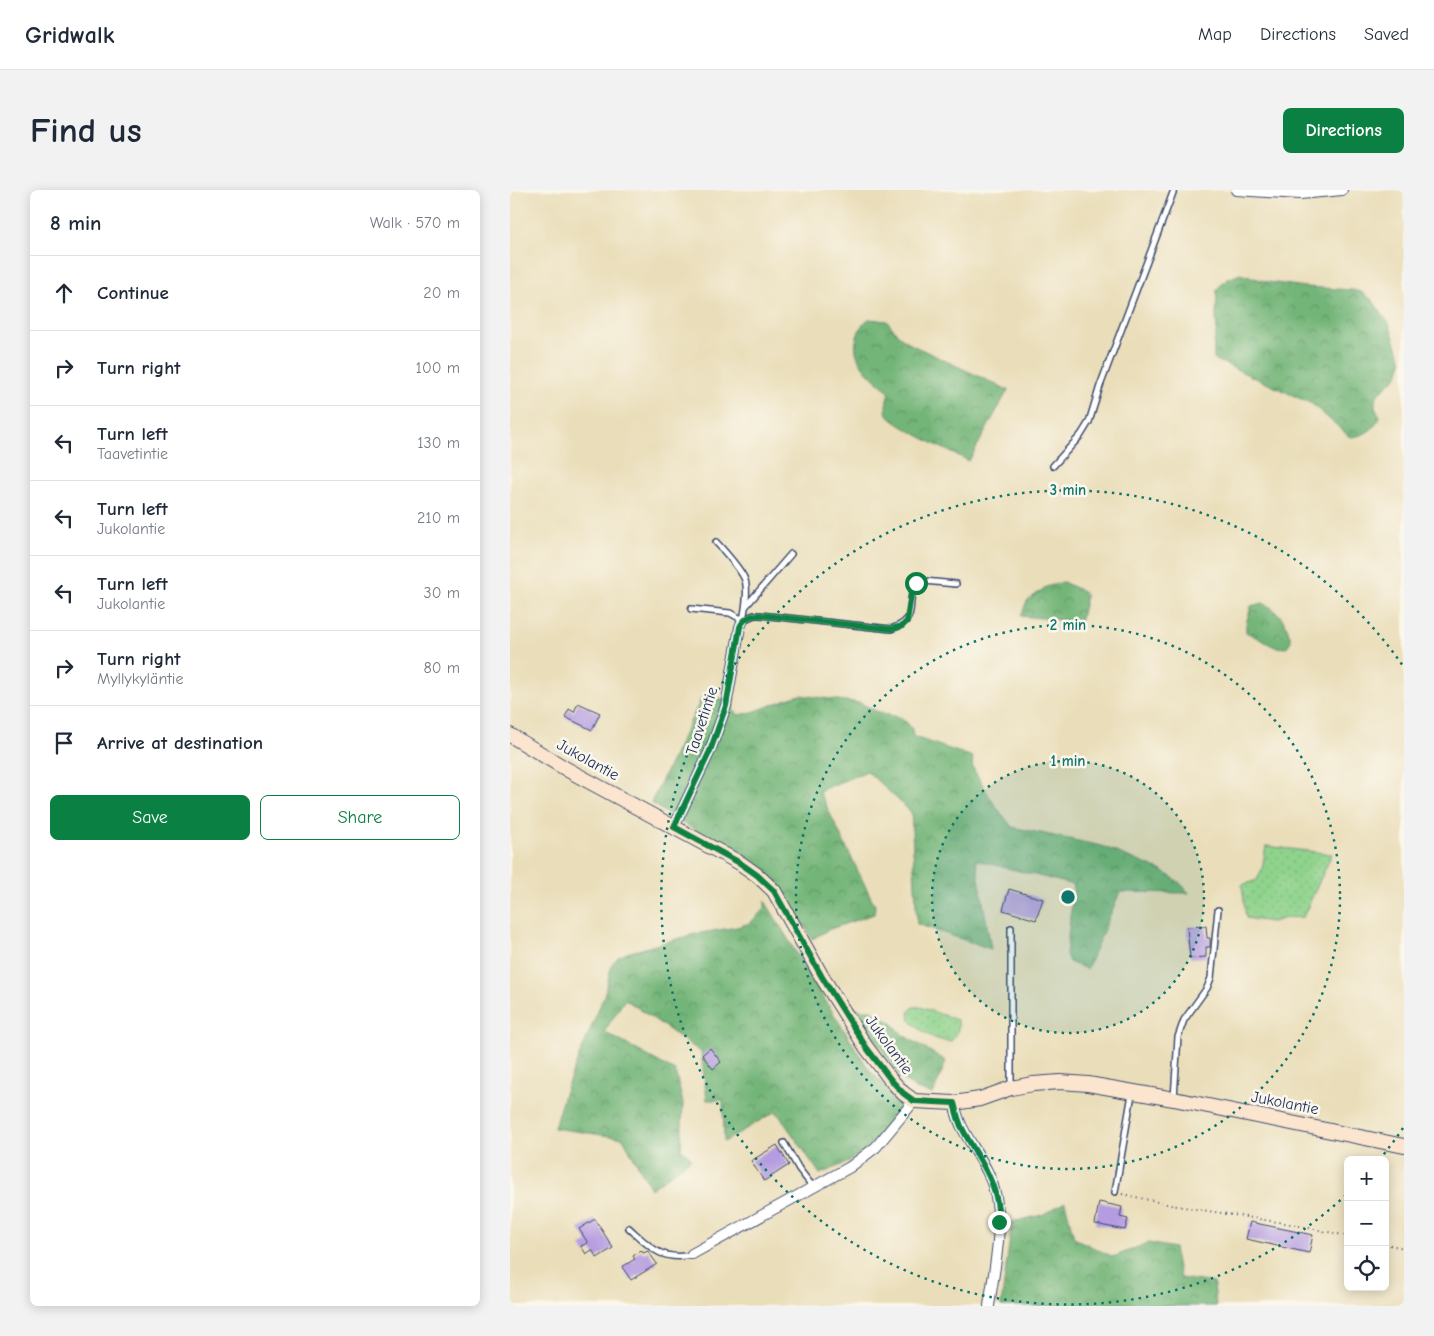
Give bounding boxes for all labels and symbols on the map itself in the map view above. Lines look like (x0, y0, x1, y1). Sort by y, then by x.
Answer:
text: 3 min (1050, 481, 1086, 499)
route start (905, 572, 928, 595)
text: 2 min (1050, 616, 1086, 634)
street label: Taavetintie (682, 684, 722, 758)
street label: Jukolantie (554, 736, 622, 784)
text: 1 min (1051, 752, 1085, 770)
centre of rings (1059, 888, 1077, 906)
street label: Jukolantie (862, 1012, 916, 1078)
street label: Jukolantie (1250, 1088, 1320, 1118)
route end (988, 1211, 1011, 1234)

